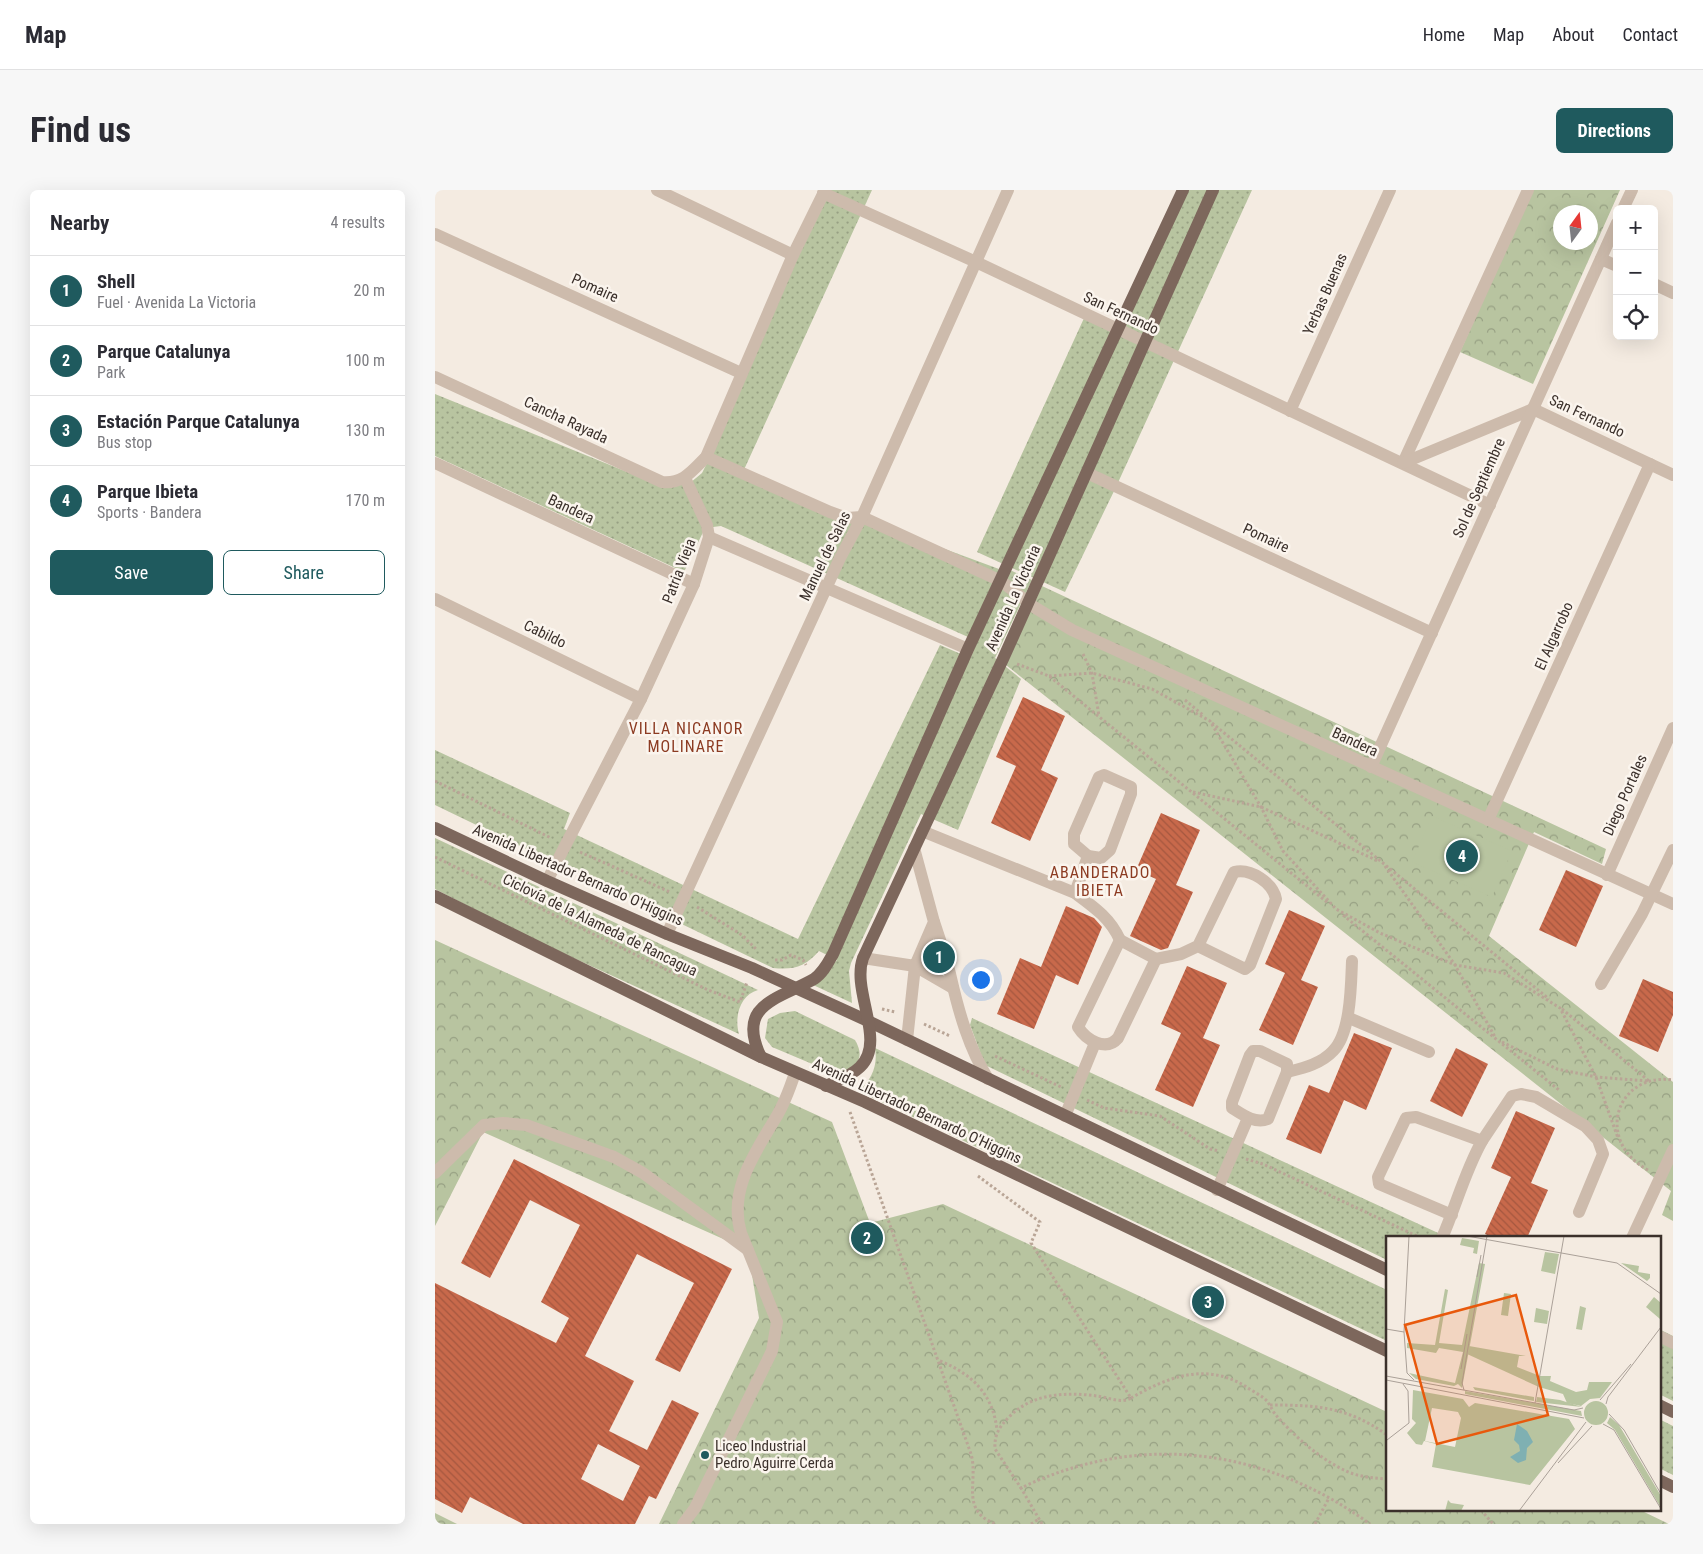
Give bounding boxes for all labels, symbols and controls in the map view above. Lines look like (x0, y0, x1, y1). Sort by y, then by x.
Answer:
text: Map (25, 21, 66, 49)
text: Home (1423, 24, 1465, 45)
text: Map (1493, 24, 1524, 45)
text: About (1552, 24, 1594, 45)
text: Contact (1622, 24, 1678, 45)
button: Directions (1556, 108, 1673, 153)
text: Find us (30, 110, 131, 151)
north arrow (1553, 205, 1598, 250)
map controls (1613, 205, 1658, 340)
button: + (1613, 205, 1658, 250)
text: Nearby (50, 211, 109, 235)
text: 4 results (330, 213, 385, 232)
street label: Yerbas Buenas (1299, 250, 1351, 338)
button: − (1613, 250, 1658, 295)
text: Shell (97, 270, 135, 293)
street label: Pomaire (569, 270, 621, 306)
text: 1 (62, 281, 70, 300)
text: 20 m (353, 281, 385, 300)
street label: San Fernando (1080, 288, 1162, 338)
text: Fuel · Avenida La Victoria (97, 293, 256, 312)
button: locate (1613, 295, 1658, 340)
text: Parque Catalunya (97, 340, 230, 363)
text: 2 (62, 351, 70, 370)
text: 100 m (346, 351, 385, 370)
text: Park (97, 363, 126, 382)
street label: San Fernando (1546, 391, 1628, 441)
street label: Cancha Rayada (521, 393, 611, 447)
text: Estación Parque Catalunya (97, 410, 300, 433)
text: 3 (62, 421, 70, 440)
text: 130 m (346, 421, 385, 440)
text: Bus stop (97, 433, 152, 452)
street label: Sol de Septiembre (1449, 435, 1509, 541)
text: Parque Ibieta (97, 480, 198, 503)
text: 4 (62, 491, 70, 510)
text: 170 m (346, 491, 385, 510)
street label: Bandera (545, 491, 597, 527)
text: Sports · Bandera (97, 503, 202, 522)
street label: Manuel de Salas (796, 508, 854, 604)
street label: Pomaire (1240, 519, 1292, 557)
street label: Patria Vieja (658, 536, 700, 606)
street label: Avenida La Victoria (982, 542, 1044, 654)
button: Save (50, 550, 213, 595)
button: Share (223, 550, 385, 595)
street label: El Algarrobo (1531, 599, 1577, 673)
street label: Cabildo (521, 616, 569, 652)
district label: VILLA NICANOR MOLINARE (629, 719, 743, 756)
street label: Bandera (1329, 724, 1381, 760)
street label: Diego Portales (1599, 751, 1651, 838)
street label: Avenida Libertador Bernardo O'Higgins (470, 820, 686, 930)
pin: 4 (1446, 837, 1478, 875)
district label: ABANDERADO IBIETA (1050, 863, 1150, 900)
street label: Ciclovía de la Alameda de Rancagua (500, 870, 700, 980)
pin: 1 (923, 938, 955, 976)
your location (968, 967, 994, 993)
street label: Avenida Libertador Bernardo O'Higgins (810, 1054, 1025, 1168)
pin: 2 (851, 1219, 883, 1257)
inset map (1386, 1236, 1661, 1512)
pin: 3 (1192, 1283, 1224, 1321)
place label: Liceo Industrial Pedro Aguirre Cerda (715, 1437, 834, 1472)
marker: Liceo Industrial Pedro Aguirre Cerda (699, 1449, 711, 1461)

